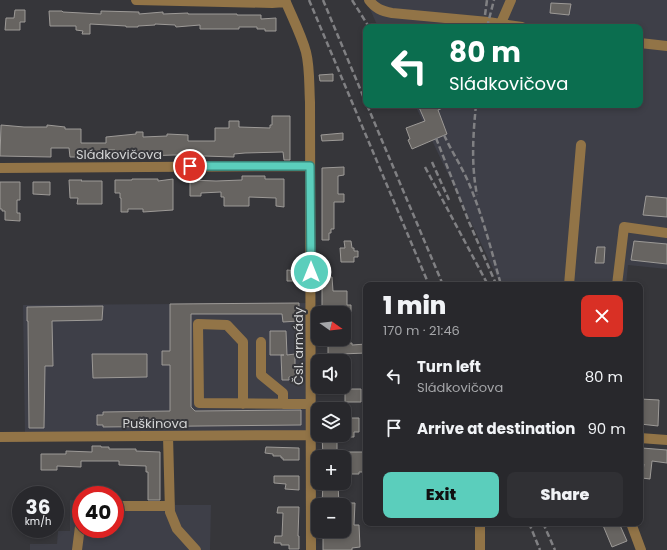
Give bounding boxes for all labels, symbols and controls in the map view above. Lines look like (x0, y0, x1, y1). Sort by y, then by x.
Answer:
text: 80 m (449, 33, 521, 72)
icon: left (383, 40, 435, 92)
text: Sládkovičova (449, 71, 568, 96)
street label: Sládkovičova (76, 145, 162, 164)
pin (173, 149, 207, 183)
icon: arrive (179, 155, 201, 177)
position arrow (290, 251, 332, 293)
text: 1 min (383, 289, 446, 322)
button: close (581, 295, 623, 337)
street label: Čsl. armády (289, 306, 308, 385)
north arrow (311, 306, 351, 346)
map controls (311, 306, 351, 538)
text: 170 m · 21:46 (383, 321, 460, 340)
button: sound (311, 354, 351, 394)
text: Turn left (417, 356, 481, 377)
icon: left (383, 365, 405, 387)
text: 80 m (585, 366, 623, 387)
text: Sládkovičova (417, 378, 503, 397)
button: layers (311, 402, 351, 442)
street label: Puškinova (122, 414, 188, 433)
icon: arrive (383, 417, 405, 439)
text: Arrive at destination (417, 418, 575, 439)
text: 90 m (587, 418, 626, 439)
button: + (311, 450, 351, 490)
button: Exit (383, 472, 499, 518)
button: Share (507, 472, 623, 518)
speed limit sign: 40 (72, 486, 124, 538)
text: 36 (26, 493, 50, 521)
button: − (311, 498, 351, 538)
text: km/h (25, 514, 51, 529)

